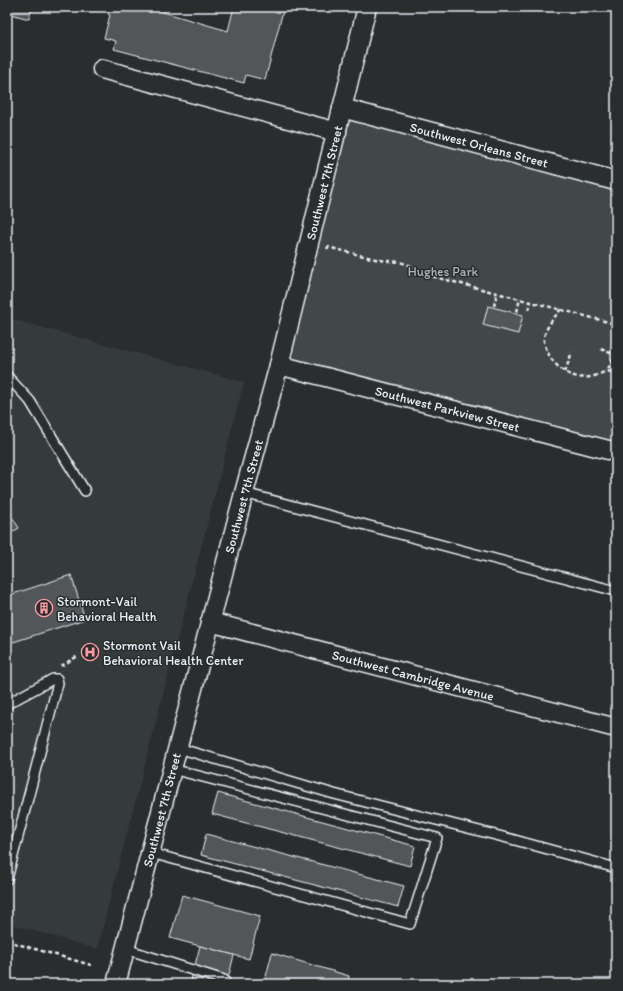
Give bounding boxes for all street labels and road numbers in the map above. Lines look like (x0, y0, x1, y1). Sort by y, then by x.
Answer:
street label: Southwest Orleans Street (408, 119, 550, 170)
street label: Southwest 7th Street (303, 124, 345, 241)
street label: Southwest Parkview Street (374, 383, 522, 434)
street label: Southwest 7th Street (221, 438, 266, 555)
street label: Southwest Cambridge Avenue (331, 647, 496, 703)
street label: Southwest 7th Street (139, 751, 183, 868)

